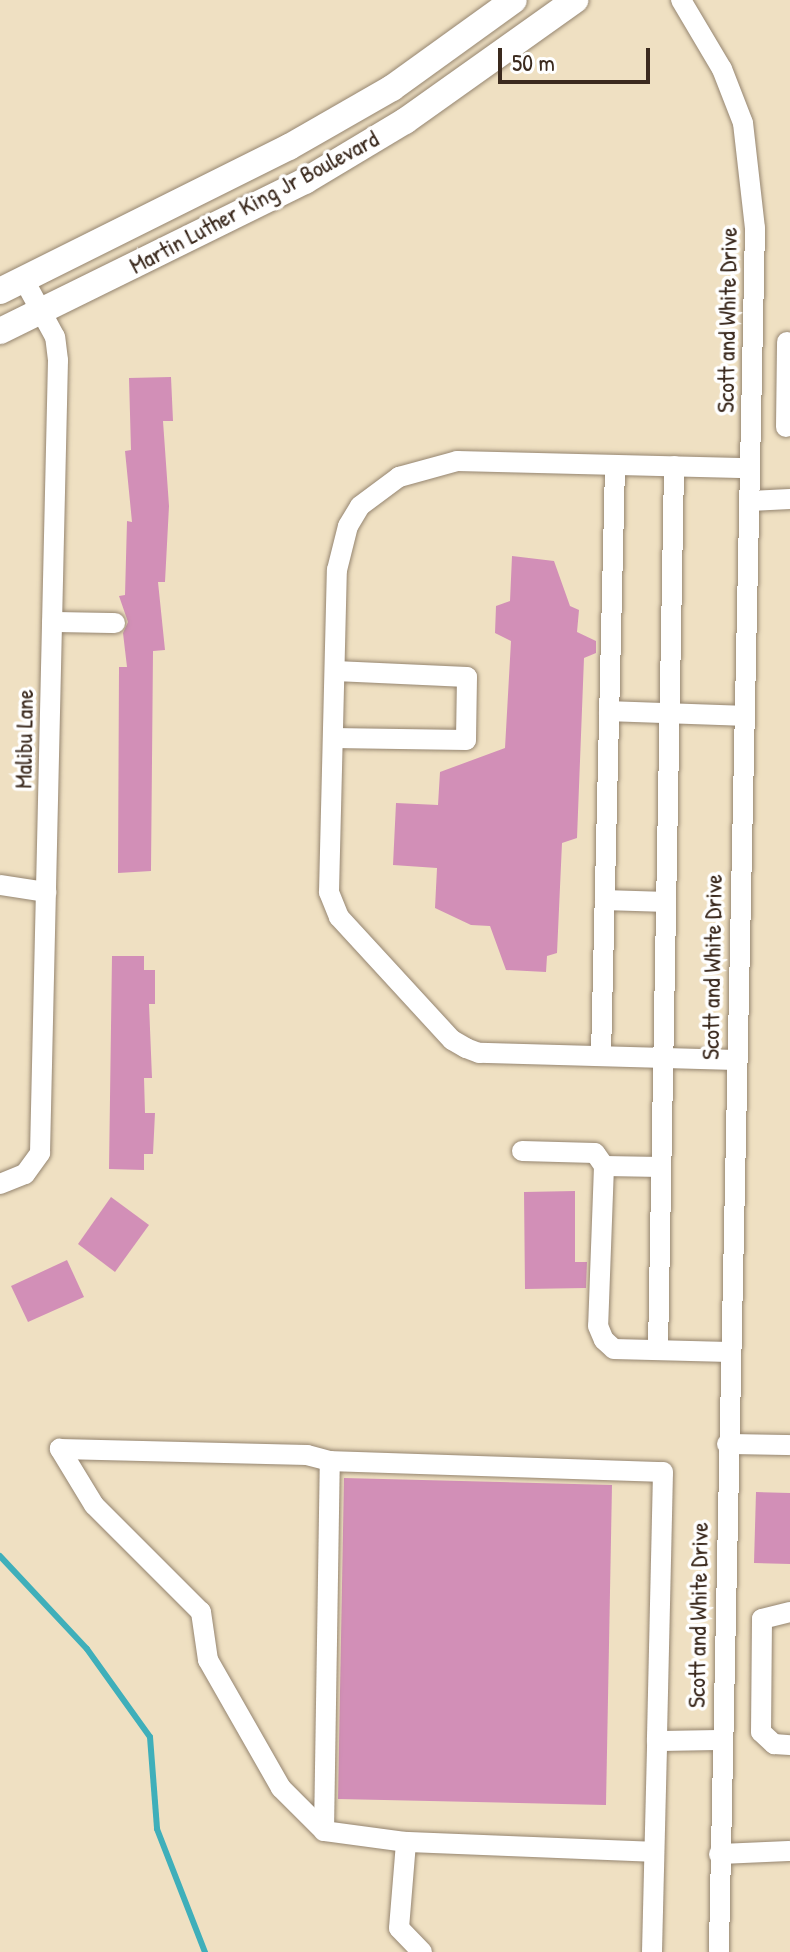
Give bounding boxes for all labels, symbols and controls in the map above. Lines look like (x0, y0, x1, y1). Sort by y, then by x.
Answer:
scale bar (502, 32, 654, 82)
text: 50 m (512, 46, 555, 78)
street label: Martin Luther King Jr Boulevard (125, 124, 383, 280)
street label: Scott and White Drive (711, 227, 743, 413)
street label: Malibu Lane (9, 689, 39, 789)
street label: Scott and White Drive (696, 874, 728, 1060)
street label: Scott and White Drive (682, 1522, 714, 1708)

